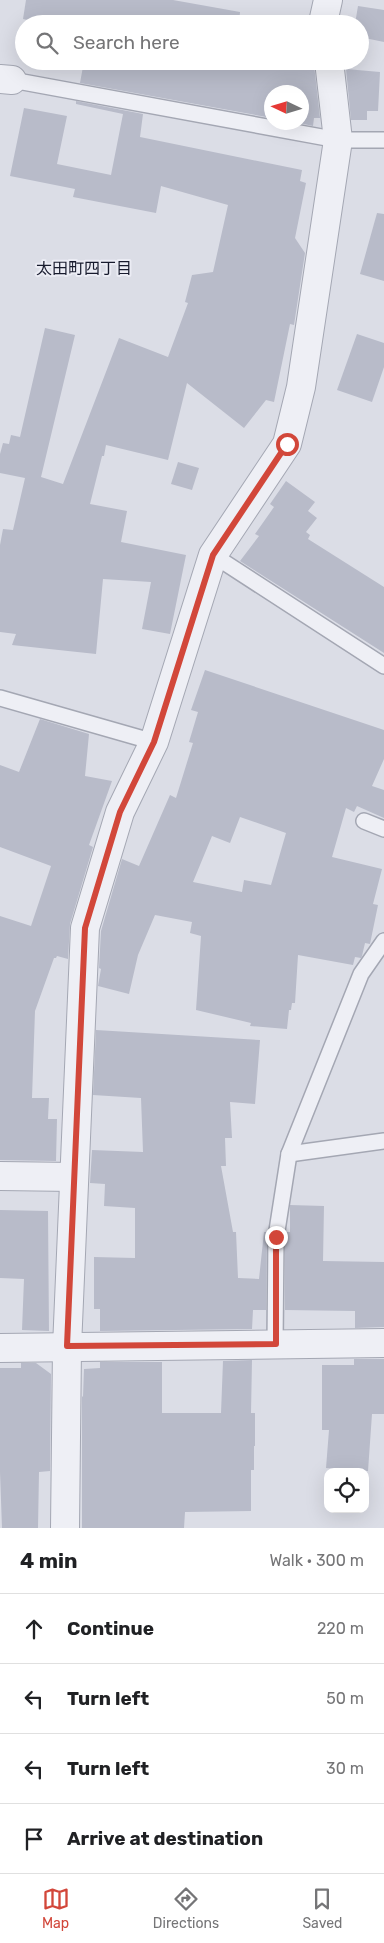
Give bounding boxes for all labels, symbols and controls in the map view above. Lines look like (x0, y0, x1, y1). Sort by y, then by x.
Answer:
search box (15, 15, 369, 70)
icon: search (33, 29, 61, 57)
text: Search here (73, 31, 180, 54)
north arrow (264, 85, 309, 130)
district label: 太田町四丁目 (36, 259, 132, 278)
route start (276, 433, 299, 456)
route end (265, 1226, 288, 1249)
map controls (324, 1468, 369, 1513)
button: locate (324, 1468, 369, 1513)
text: 4 min (20, 1548, 78, 1573)
text: Walk · 300 m (270, 1551, 364, 1570)
icon: ahead (20, 1615, 48, 1643)
text: Continue (67, 1617, 154, 1640)
text: 220 m (317, 1619, 364, 1638)
icon: left (20, 1685, 48, 1713)
text: Turn left (67, 1687, 149, 1710)
text: 50 m (326, 1689, 364, 1708)
icon: left (20, 1755, 48, 1783)
text: Turn left (67, 1757, 149, 1780)
text: 30 m (326, 1759, 364, 1778)
icon: arrive (20, 1825, 48, 1853)
text: Arrive at destination (67, 1827, 263, 1850)
tab: Map (42, 1885, 70, 1932)
tab: Directions (153, 1885, 219, 1932)
tab: Saved (302, 1885, 342, 1932)

